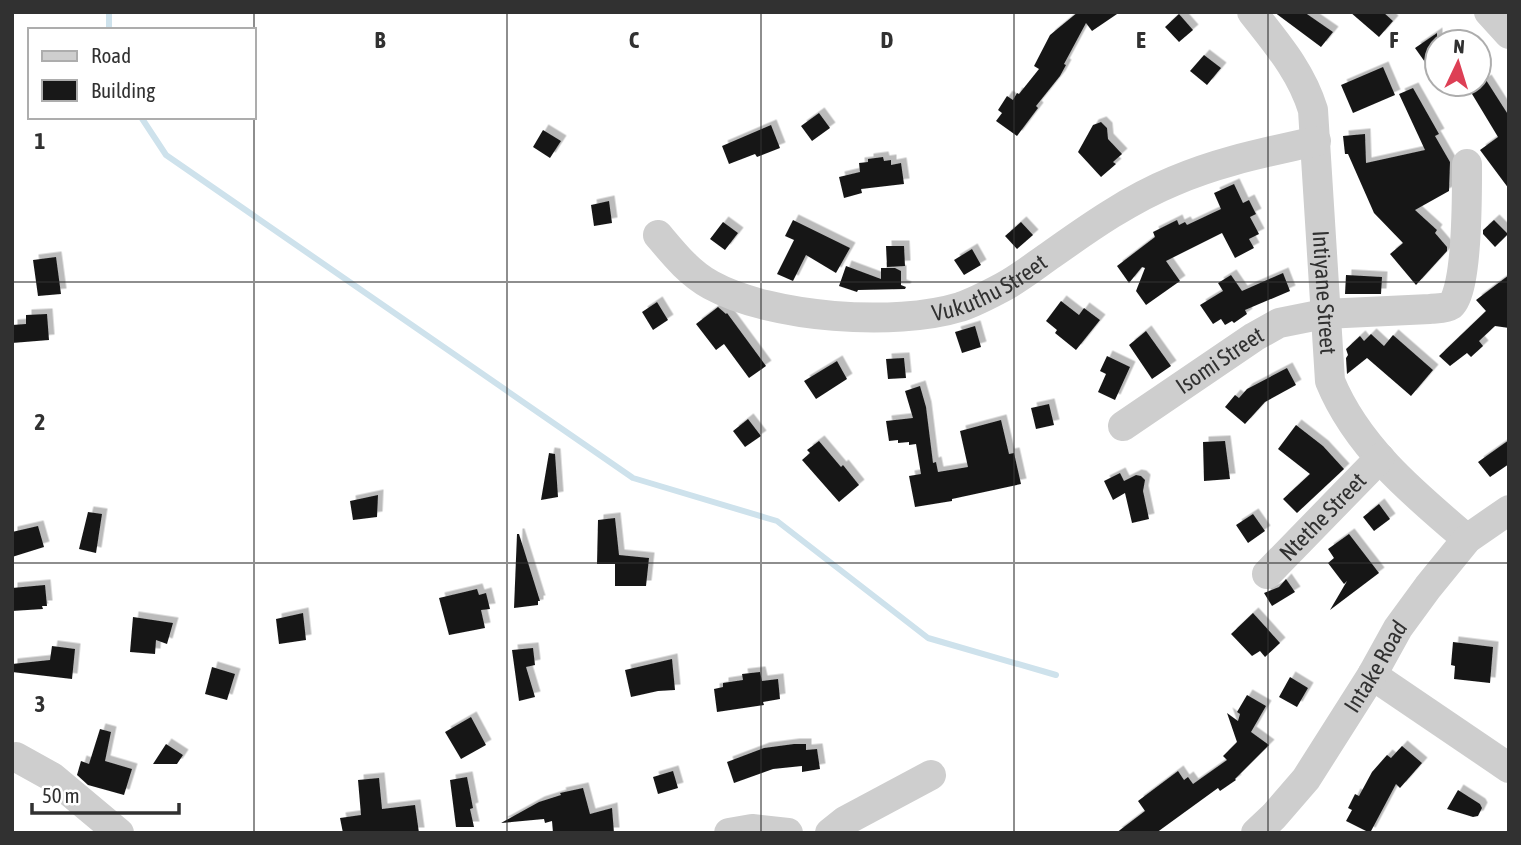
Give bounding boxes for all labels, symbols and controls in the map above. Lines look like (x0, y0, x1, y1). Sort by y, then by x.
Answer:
text: B (375, 27, 386, 53)
text: C (629, 27, 640, 53)
text: D (881, 27, 894, 53)
text: E (1136, 27, 1146, 53)
text: F (1389, 27, 1399, 53)
legend (28, 28, 256, 119)
north arrow (1423, 28, 1493, 98)
text: N (1453, 35, 1466, 57)
text: Road (91, 43, 131, 67)
text: Building (91, 78, 155, 102)
text: 1 (35, 128, 46, 154)
street label: Intiyane Street (1308, 230, 1341, 355)
street label: Vukuthu Street (930, 249, 1052, 326)
street label: Isomi Street (1171, 321, 1268, 399)
text: 2 (35, 409, 45, 435)
street label: Ntethe Street (1274, 467, 1371, 566)
street label: Intake Road (1339, 615, 1412, 717)
text: 3 (35, 691, 45, 717)
scale bar (32, 772, 178, 816)
text: 50 m (42, 783, 80, 807)

